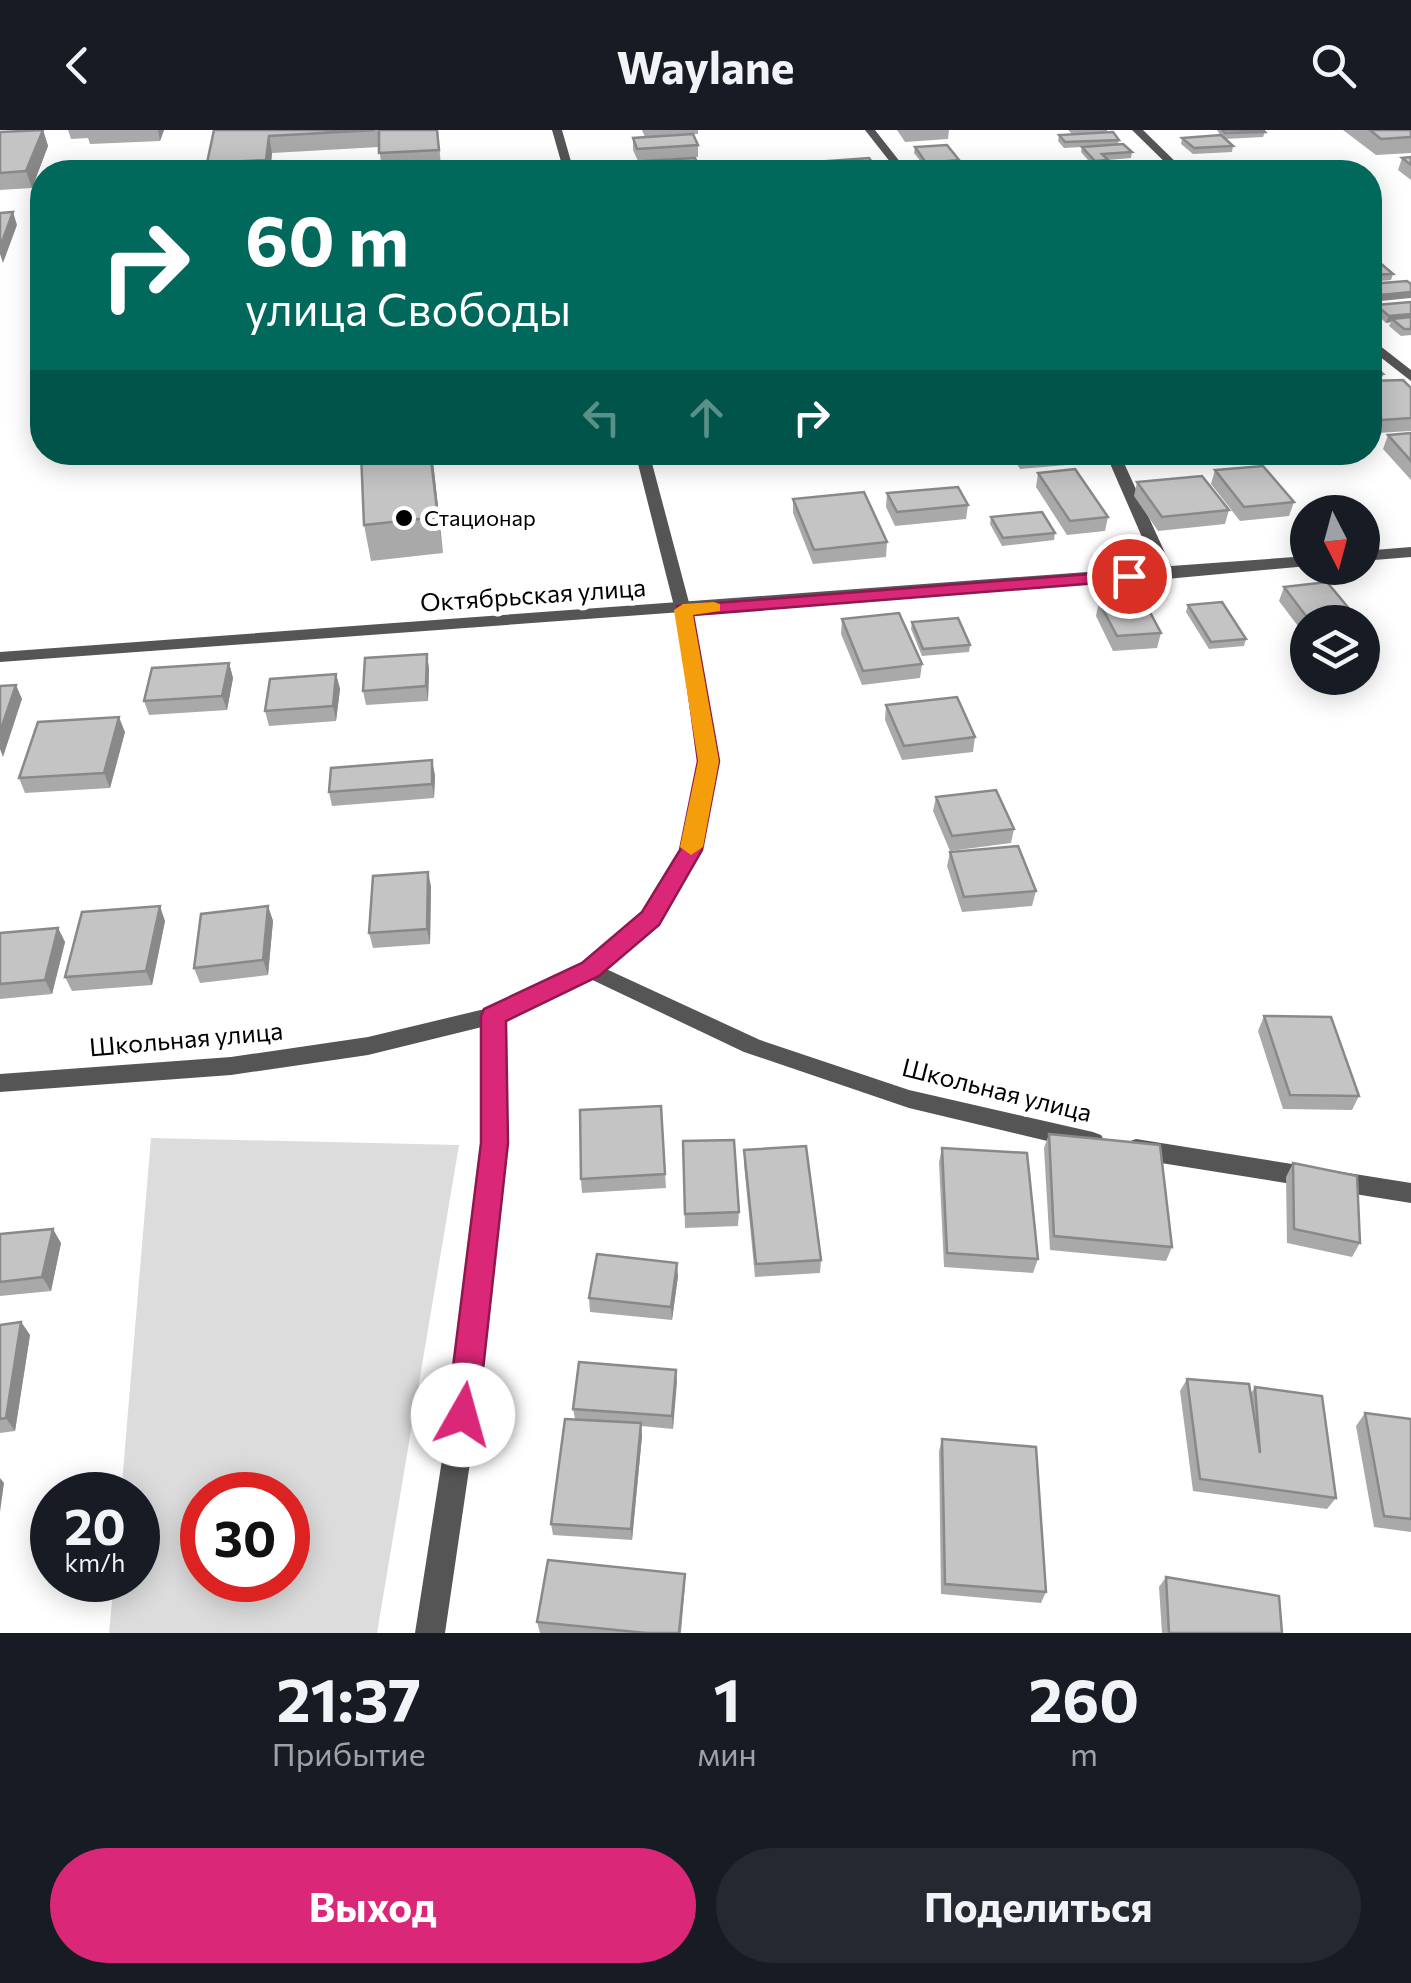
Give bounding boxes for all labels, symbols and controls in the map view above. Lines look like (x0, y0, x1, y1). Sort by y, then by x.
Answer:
icon: back (50, 38, 105, 93)
text: Waylane (616, 38, 795, 93)
icon: search (1306, 38, 1361, 93)
text: 60 m (245, 195, 409, 280)
icon: right (80, 200, 210, 330)
text: улица Свободы (245, 280, 571, 335)
icon: left (574, 390, 629, 445)
icon: ahead (679, 390, 734, 445)
icon: right (784, 390, 839, 445)
north arrow (1290, 495, 1380, 585)
map controls (1290, 495, 1380, 695)
place label: Стационар (424, 504, 536, 531)
marker: Стационар (393, 507, 415, 529)
pin (1087, 534, 1172, 619)
icon: arrive (1102, 549, 1157, 604)
street label: Октябрьская улица (419, 571, 647, 617)
button: layers (1290, 605, 1380, 695)
street label: Школьная улица (88, 1015, 284, 1061)
street label: Школьная улица (899, 1051, 1095, 1127)
position arrow (411, 1363, 515, 1467)
speed limit sign: 30 (180, 1472, 310, 1602)
text: 20 (64, 1494, 126, 1555)
text: km/h (65, 1547, 125, 1577)
text: 21:37 (276, 1661, 421, 1734)
text: 1 (714, 1661, 741, 1734)
text: 260 (1029, 1661, 1139, 1734)
text: Прибытие (272, 1733, 426, 1773)
text: мин (697, 1733, 757, 1773)
text: m (1070, 1733, 1098, 1773)
button: Выход (50, 1848, 696, 1963)
button: Поделиться (716, 1848, 1361, 1963)

